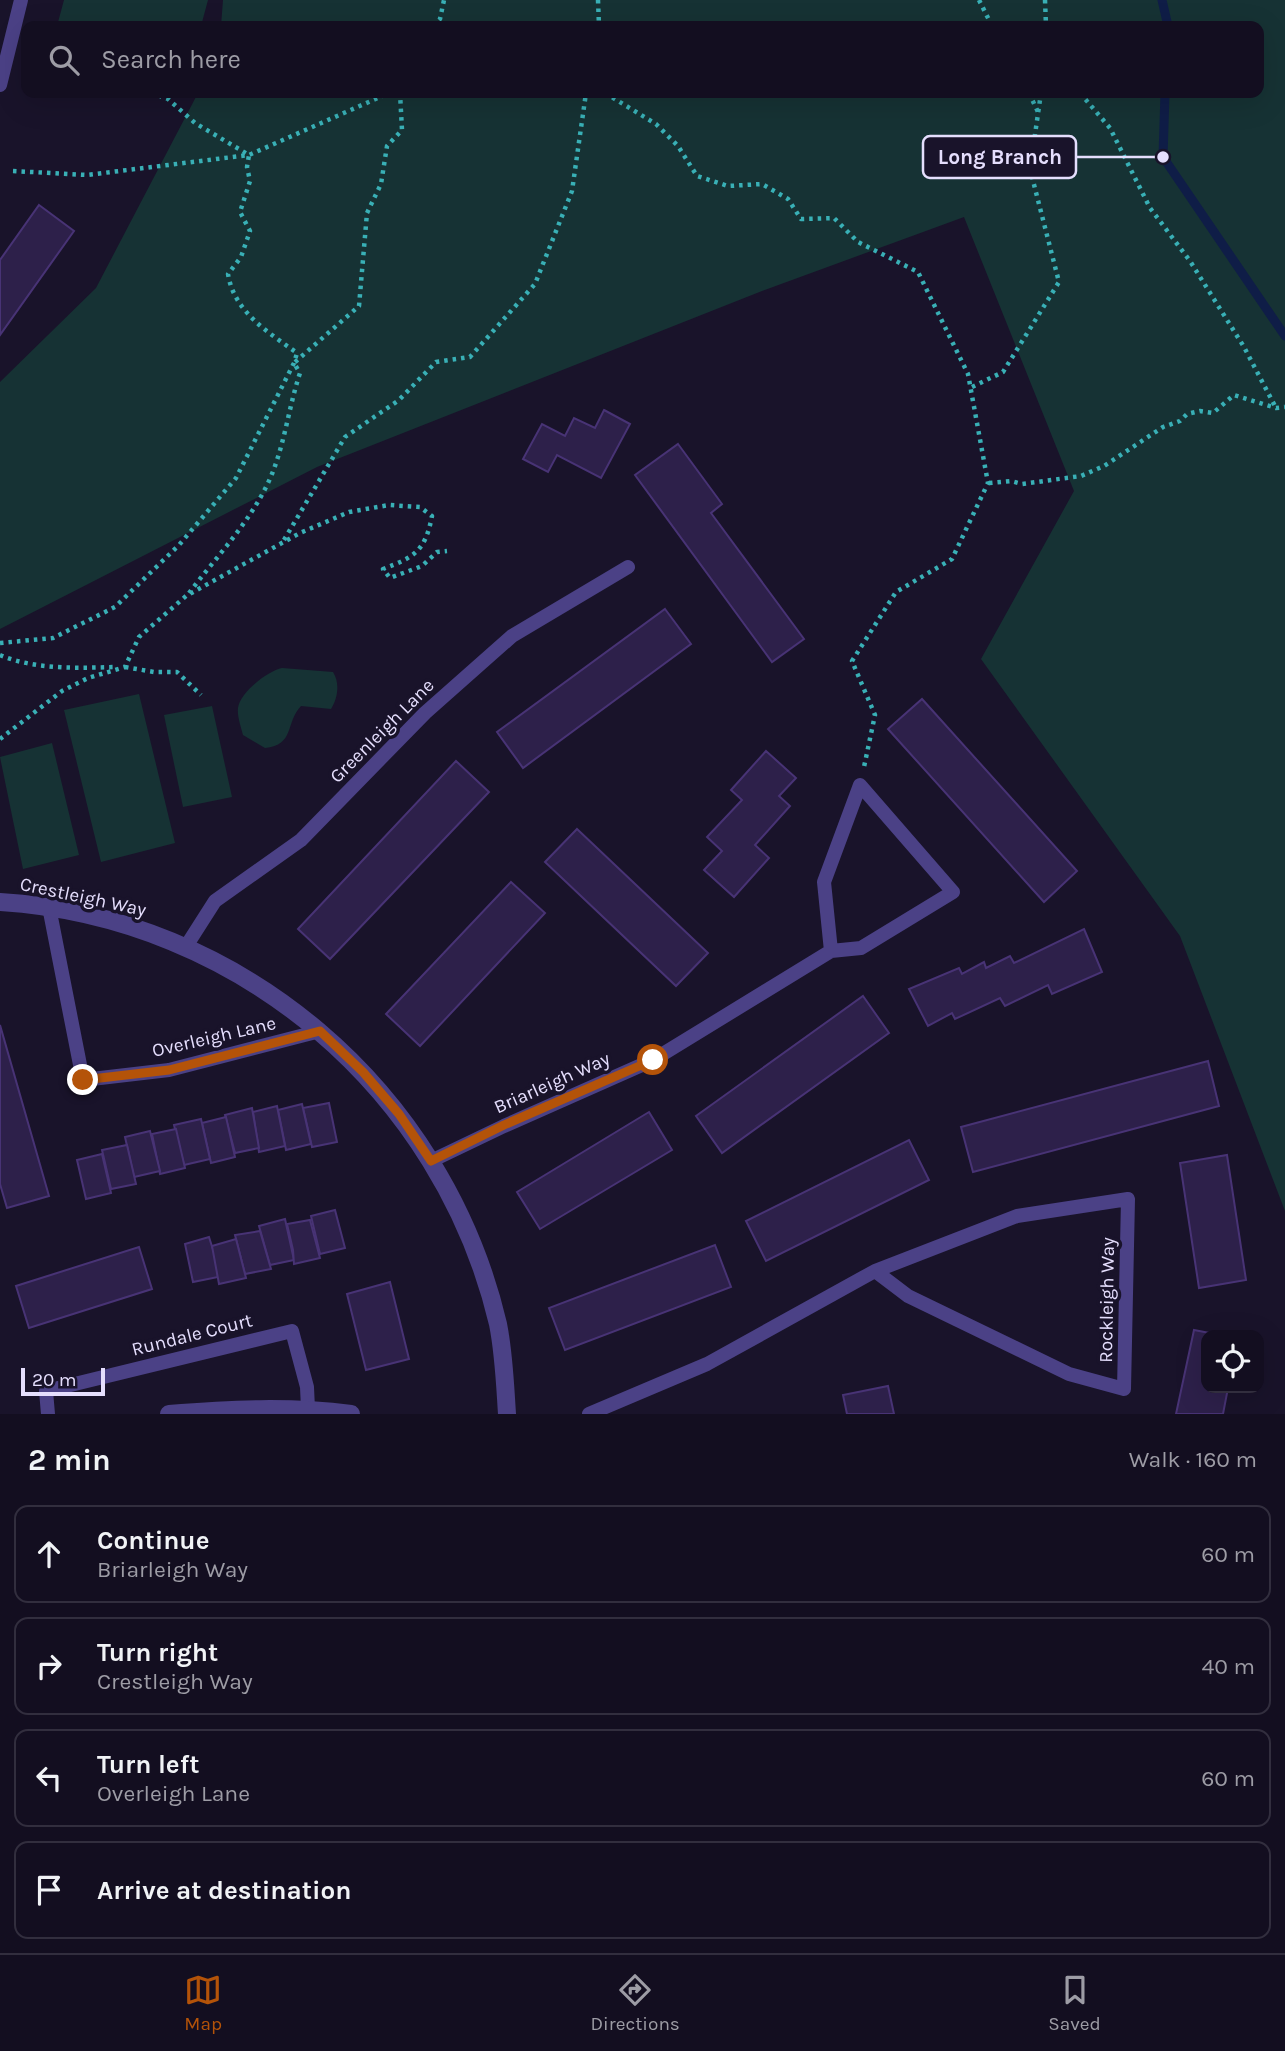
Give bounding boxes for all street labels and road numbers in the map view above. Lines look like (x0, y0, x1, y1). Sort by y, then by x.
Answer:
street label: Greenleigh Lane (325, 674, 439, 788)
street label: Crestleigh Way (18, 873, 148, 921)
street label: Overleigh Lane (150, 1012, 278, 1062)
street label: Briarleigh Way (491, 1048, 614, 1118)
street label: Rockleigh Way (1095, 1237, 1119, 1363)
street label: Rundale Court (129, 1309, 255, 1361)

